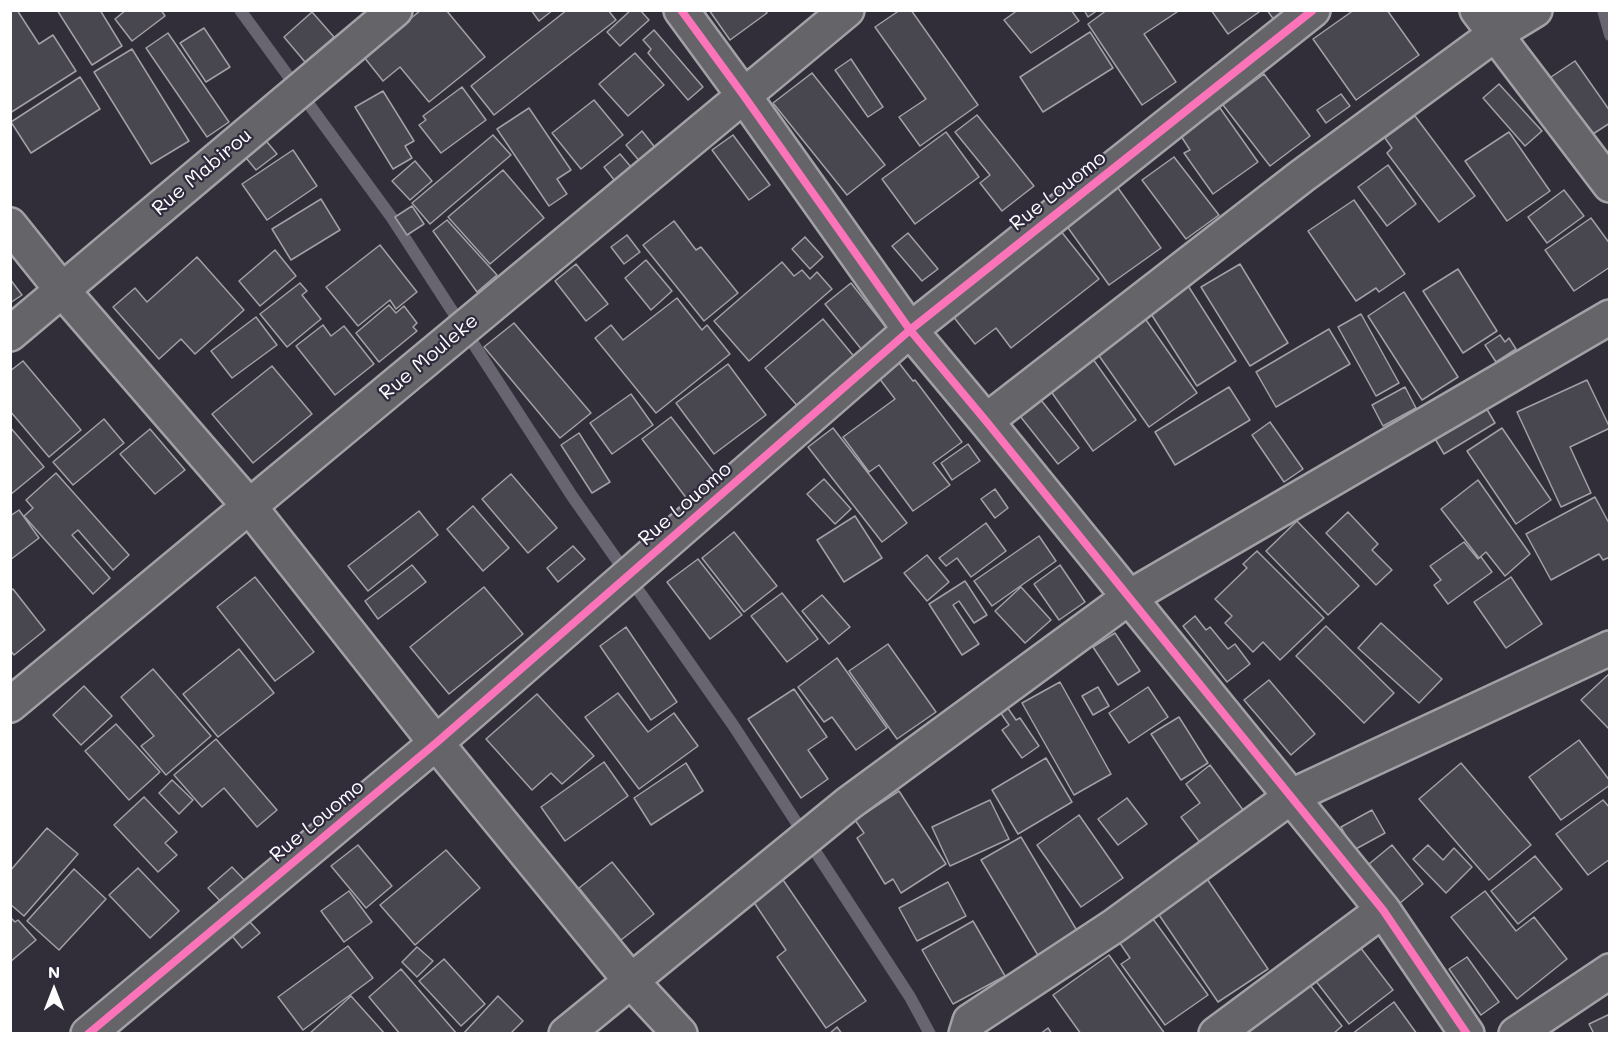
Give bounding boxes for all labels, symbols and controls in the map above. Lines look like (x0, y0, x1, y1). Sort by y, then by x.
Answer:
street label: Rue Mabirou (147, 123, 257, 221)
street label: Rue Louomo (1005, 146, 1111, 236)
street label: Rue Mouleke (375, 309, 483, 405)
street label: Rue Louomo (634, 457, 736, 551)
street label: Rue Louomo (265, 775, 369, 867)
north arrow (24, 960, 84, 1020)
text: N (48, 961, 60, 982)

